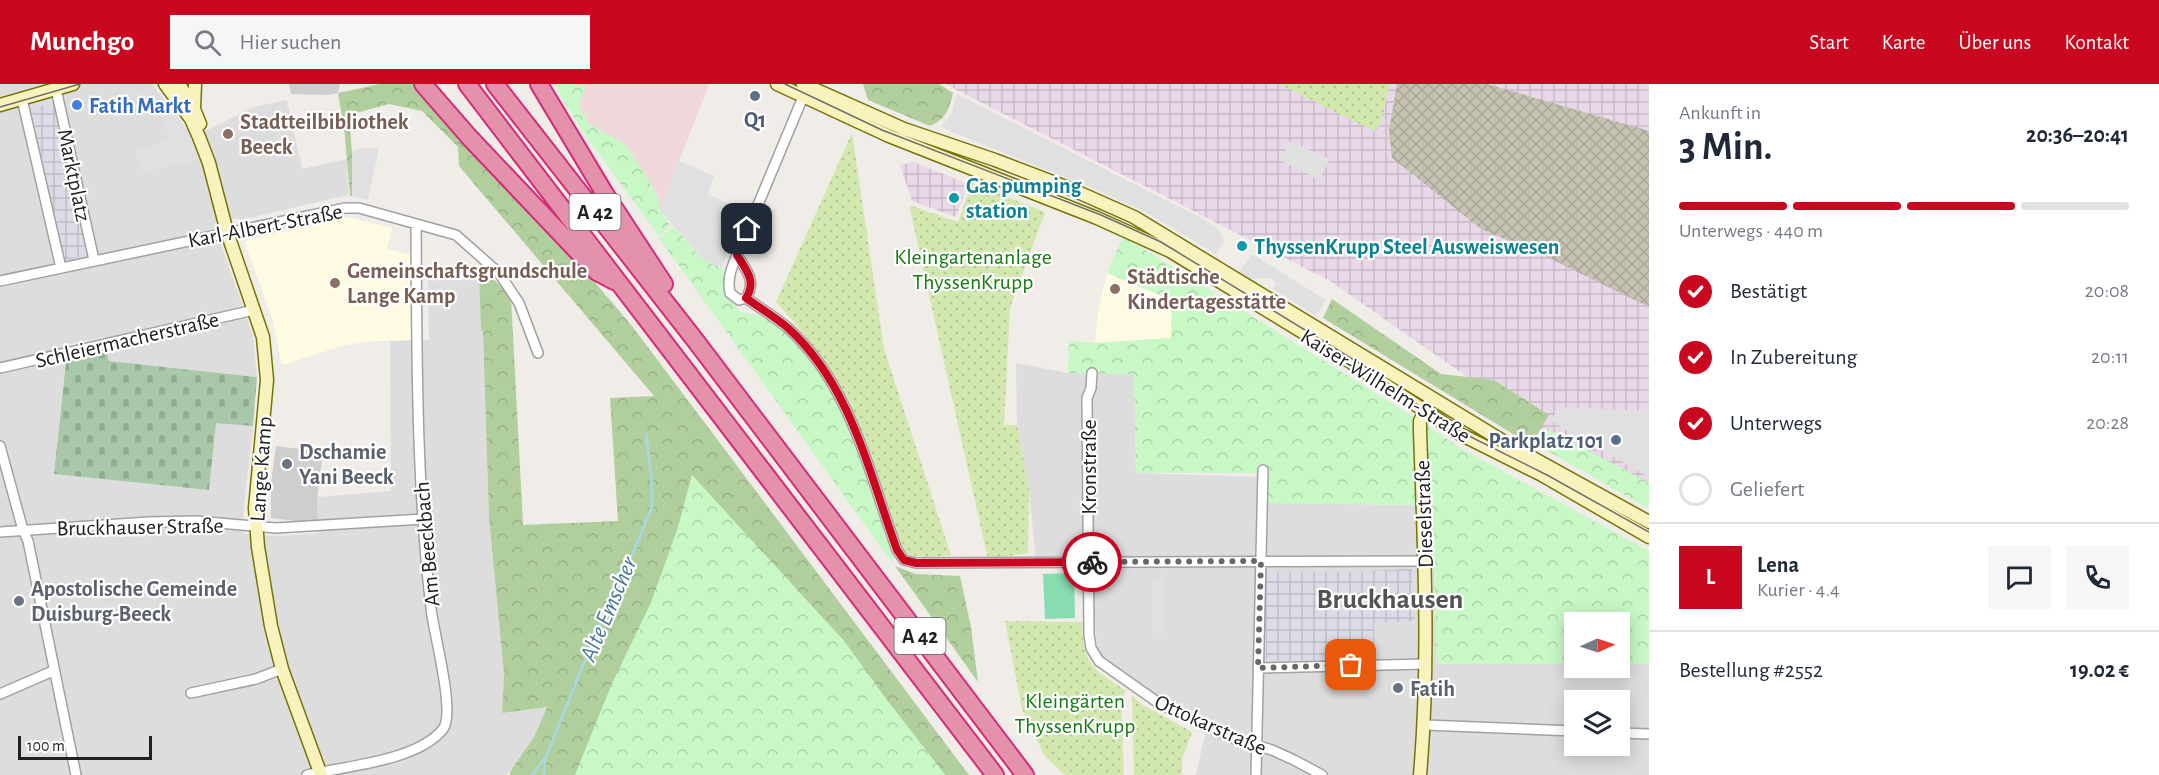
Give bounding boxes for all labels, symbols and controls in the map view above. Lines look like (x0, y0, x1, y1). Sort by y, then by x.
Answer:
search box (170, 15, 590, 69)
icon: search (191, 26, 224, 59)
text: Munchgo (30, 28, 134, 56)
text: Hier suchen (239, 31, 341, 53)
text: Start (1809, 32, 1849, 53)
text: Karte (1882, 32, 1925, 53)
text: Über uns (1958, 32, 2031, 53)
text: Kontakt (2064, 32, 2129, 53)
marker: Q1 (748, 89, 762, 103)
place label: Fatih Markt (89, 95, 191, 117)
marker: Fatih Markt (70, 98, 84, 112)
text: Ankunft in (1679, 103, 1761, 123)
place label: Q1 (744, 109, 766, 132)
place label: Stadtteilbibliothek Beeck (240, 111, 409, 158)
text: 20:36–20:41 (2026, 124, 2129, 146)
street label: Marktplatz (53, 127, 95, 224)
marker: Stadtteilbibliothek Beeck (221, 127, 235, 141)
text: 3 Min. (1679, 128, 1773, 167)
place label: Gas pumping station (966, 175, 1083, 222)
marker: Gas pumping station (947, 191, 961, 205)
road number: A 42 (570, 194, 620, 230)
street label: Karl-Albert-Straße (186, 200, 344, 252)
pin (721, 203, 772, 254)
icon: home (730, 212, 763, 245)
text: Unterwegs · 440 m (1679, 221, 1823, 241)
place label: ThyssenKrupp Steel Ausweiswesen (1254, 236, 1559, 259)
marker: ThyssenKrupp Steel Ausweiswesen (1235, 239, 1249, 253)
park label: Kleingartenanlage ThyssenKrupp (894, 246, 1052, 293)
place label: Gemeinschaftsgrundschule Lange Kamp (347, 260, 587, 307)
place label: Städtische Kindertagesstätte (1127, 266, 1286, 313)
icon: check (1679, 275, 1712, 308)
marker: Gemeinschaftsgrundschule Lange Kamp (328, 276, 342, 290)
text: Bestätigt (1730, 280, 1807, 302)
text: 20:08 (2085, 281, 2129, 301)
marker: Städtische Kindertagesstätte (1108, 282, 1122, 296)
street label: Schleiermacherstraße (33, 308, 221, 372)
street label: Kaiser-Wilhelm-Straße (1297, 325, 1474, 447)
icon: check (1679, 341, 1712, 374)
text: In Zubereitung (1730, 346, 1857, 368)
text: 20:11 (2091, 347, 2129, 367)
icon: check (1679, 407, 1712, 440)
text: Unterwegs (1730, 412, 1822, 434)
text: 20:28 (2086, 413, 2129, 433)
street label: Lange Kamp (246, 416, 276, 522)
street label: Kronstraße (1078, 419, 1100, 515)
place label: Parkplatz 101 (1488, 430, 1604, 452)
marker: Parkplatz 101 (1609, 433, 1623, 447)
place label: Dschamie Yani Beeck (299, 441, 394, 488)
marker: Dschamie Yani Beeck (280, 457, 294, 471)
street label: Dieselstraße (1411, 460, 1437, 568)
text: Geliefert (1730, 478, 1804, 500)
street label: Am Beeckbach (411, 480, 443, 607)
street label: Bruckhauser Straße (56, 515, 224, 539)
courier (1062, 532, 1122, 592)
icon: bike (1076, 546, 1109, 579)
button: chat (1988, 546, 2051, 609)
button: phone (2066, 546, 2129, 609)
water label: Alte Emscher (576, 553, 642, 666)
text: Lena (1757, 554, 1799, 576)
text: L (1706, 566, 1715, 588)
place label: Apostolische Gemeinde Duisburg-Beeck (31, 578, 237, 625)
text: Kurier · 4.4 (1757, 580, 1840, 600)
district label: Bruckhausen (1317, 586, 1463, 614)
marker: Apostolische Gemeinde Duisburg-Beeck (12, 594, 26, 608)
north arrow (1564, 612, 1630, 678)
map controls (1564, 612, 1630, 756)
road number: A 42 (894, 618, 946, 654)
pin (1325, 639, 1376, 690)
icon: bag (1334, 648, 1367, 681)
text: Bestellung #2552 (1679, 659, 1823, 681)
text: 19.02 € (2070, 659, 2129, 681)
place label: Fatih (1410, 678, 1455, 700)
marker: Fatih (1391, 681, 1405, 695)
park label: Kleingärten ThyssenKrupp (1015, 690, 1135, 737)
button: layers (1564, 690, 1630, 756)
street label: Ottokarstraße (1151, 691, 1270, 759)
scale bar (18, 733, 152, 760)
text: 100 m (27, 738, 65, 754)

